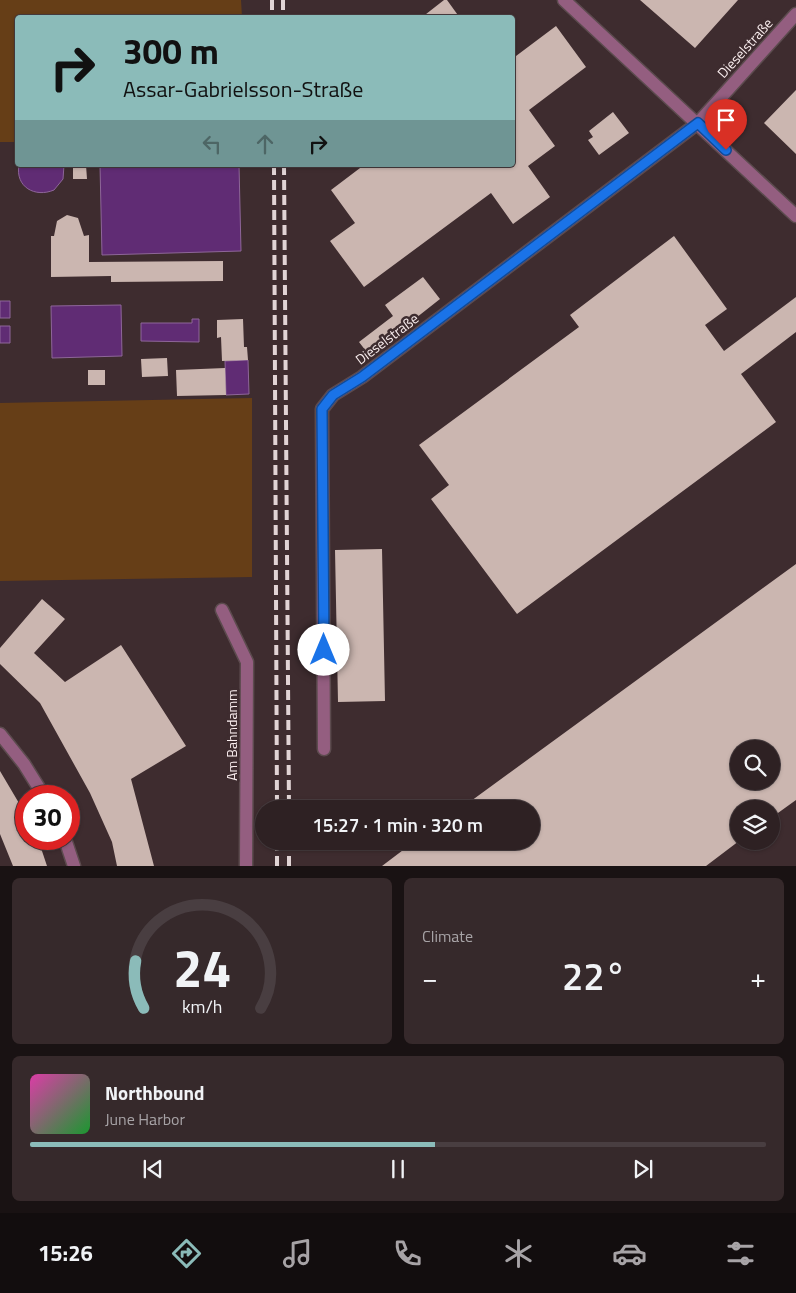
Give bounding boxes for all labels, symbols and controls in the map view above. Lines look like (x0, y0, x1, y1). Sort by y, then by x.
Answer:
street label: Dieselstraße (712, 13, 777, 82)
text: 300 m (123, 24, 219, 78)
icon: right (40, 35, 105, 100)
text: Assar-Gabrielsson-Straße (123, 72, 363, 106)
pin (705, 99, 747, 150)
icon: arrive (712, 106, 740, 134)
icon: left (198, 130, 226, 158)
icon: ahead (251, 130, 279, 158)
icon: right (304, 130, 332, 158)
street label: Dieselstraße (351, 308, 423, 369)
position arrow (297, 623, 349, 675)
street label: Am Bahndamm (221, 689, 242, 781)
map controls (730, 740, 780, 850)
button: search (730, 740, 780, 790)
speed limit sign: 30 (15, 785, 80, 850)
button: layers (730, 800, 780, 850)
text: 15:27 · 1 min · 320 m (312, 810, 483, 839)
text: Climate (422, 924, 473, 948)
text: 24 (173, 928, 231, 1007)
text: 22° (562, 947, 626, 1005)
text: − (422, 956, 438, 999)
text: + (750, 956, 766, 999)
text: km/h (182, 993, 222, 1020)
text: Northbound (105, 1078, 205, 1107)
text: June Harbor (105, 1107, 185, 1131)
icon: previous (139, 1155, 167, 1183)
icon: pause (384, 1155, 412, 1183)
icon: next (629, 1155, 657, 1183)
text: 15:26 (38, 1236, 93, 1270)
icon: directions (169, 1236, 204, 1271)
icon: music (280, 1236, 315, 1271)
icon: phone (390, 1236, 425, 1271)
icon: climate (501, 1236, 536, 1271)
icon: car (612, 1236, 647, 1271)
icon: filters (723, 1236, 758, 1271)

